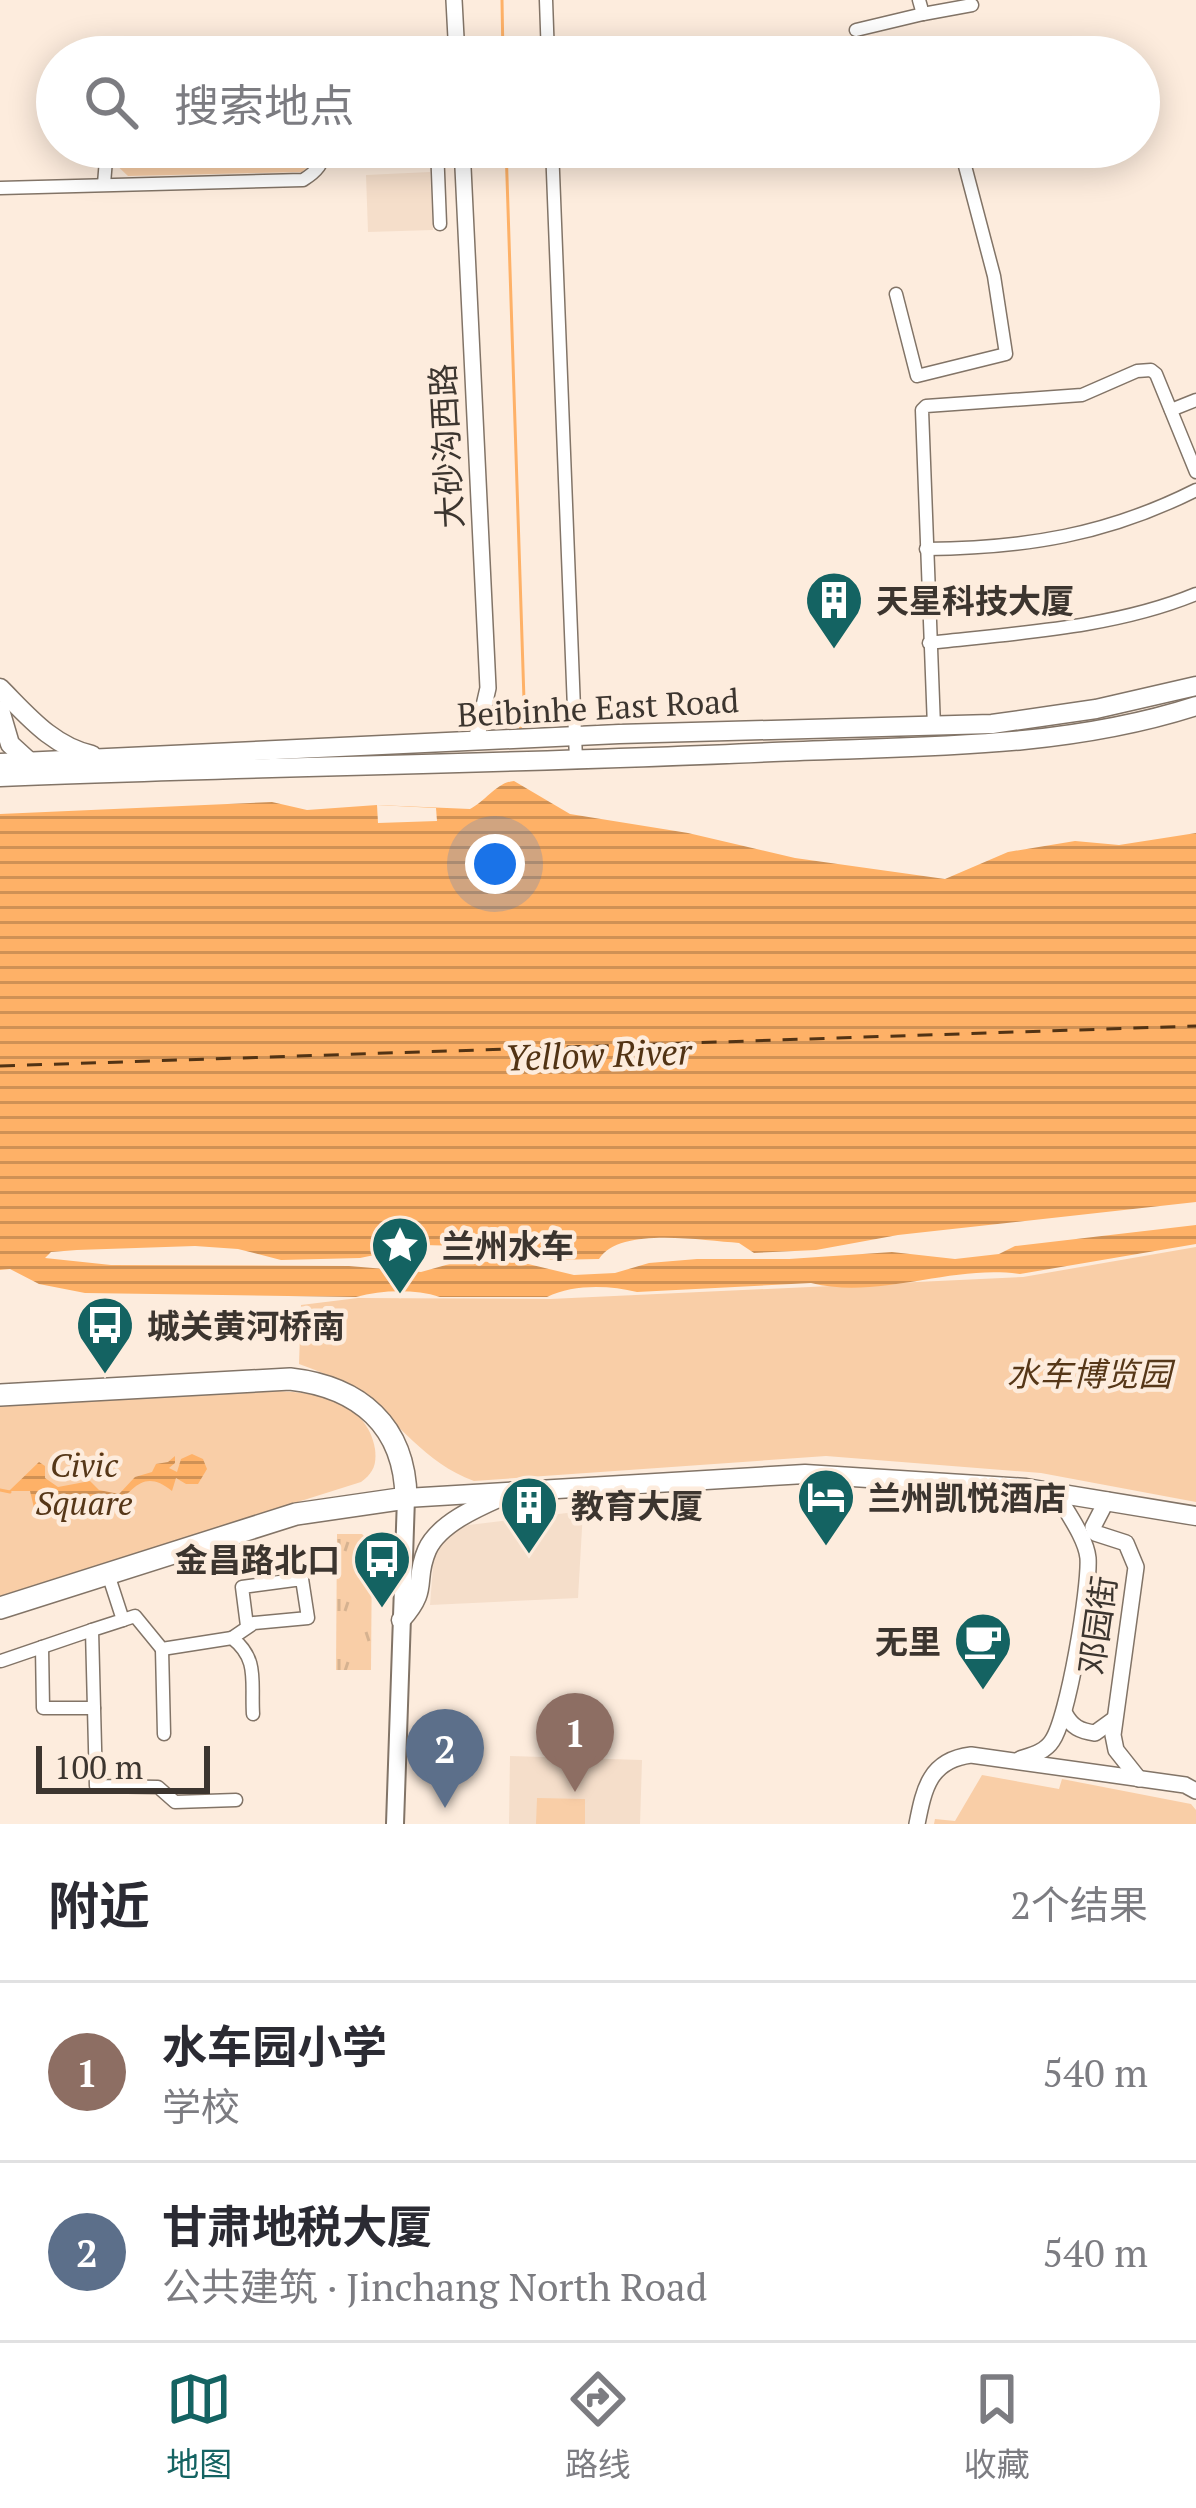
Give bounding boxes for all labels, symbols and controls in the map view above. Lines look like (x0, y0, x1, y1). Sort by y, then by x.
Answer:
search box (36, 36, 1160, 168)
icon: search (78, 69, 144, 135)
text: 搜索地点 (174, 75, 354, 135)
street label: 大砂沟西路 (420, 362, 472, 530)
building icon: 天星科技大厦 (803, 569, 865, 651)
place label: 天星科技大厦 (876, 579, 1074, 622)
street label: Beibinhe East Road (456, 678, 740, 736)
your location (465, 834, 525, 894)
water label: Yellow River (504, 1027, 694, 1081)
place icon: 兰州水车 (369, 1214, 431, 1296)
place label: 兰州水车 (442, 1224, 574, 1267)
bus stop icon: 城关黄河桥南 (74, 1294, 136, 1376)
place label: 城关黄河桥南 (147, 1304, 345, 1347)
park label: 水车博览园 (1007, 1352, 1176, 1395)
park label: Civic Square (35, 1443, 133, 1524)
hotel icon: 兰州凯悦酒店 (795, 1466, 857, 1548)
building icon: 教育大厦 (498, 1474, 560, 1556)
place label: 兰州凯悦酒店 (868, 1476, 1066, 1519)
place label: 教育大厦 (571, 1484, 703, 1527)
bus stop icon: 金昌路北口 (351, 1528, 413, 1610)
place label: 金昌路北口 (175, 1538, 340, 1581)
street label: 邓园街 (1069, 1573, 1125, 1677)
cafe icon: 无里 (952, 1610, 1014, 1692)
place label: 无里 (875, 1620, 941, 1663)
pin: 1 (536, 1693, 614, 1792)
pin: 2 (406, 1709, 484, 1808)
scale bar (36, 1740, 210, 1793)
text: 100 m (54, 1745, 143, 1788)
text: 附近 (48, 1871, 150, 1939)
text: 2个结果 (1010, 1878, 1148, 1930)
text: 水车园小学 (162, 2016, 387, 2076)
text: 1 (76, 2046, 98, 2098)
text: 540 m (1043, 2046, 1148, 2098)
text: 学校 (162, 2080, 240, 2132)
text: 甘肃地税大厦 (162, 2196, 432, 2256)
text: 2 (76, 2226, 98, 2278)
text: 540 m (1043, 2226, 1148, 2278)
text: 公共建筑 · Jinchang North Road (162, 2260, 707, 2312)
tab: 地图 (166, 2366, 232, 2486)
tab: 路线 (565, 2366, 631, 2486)
tab: 收藏 (964, 2366, 1030, 2486)

